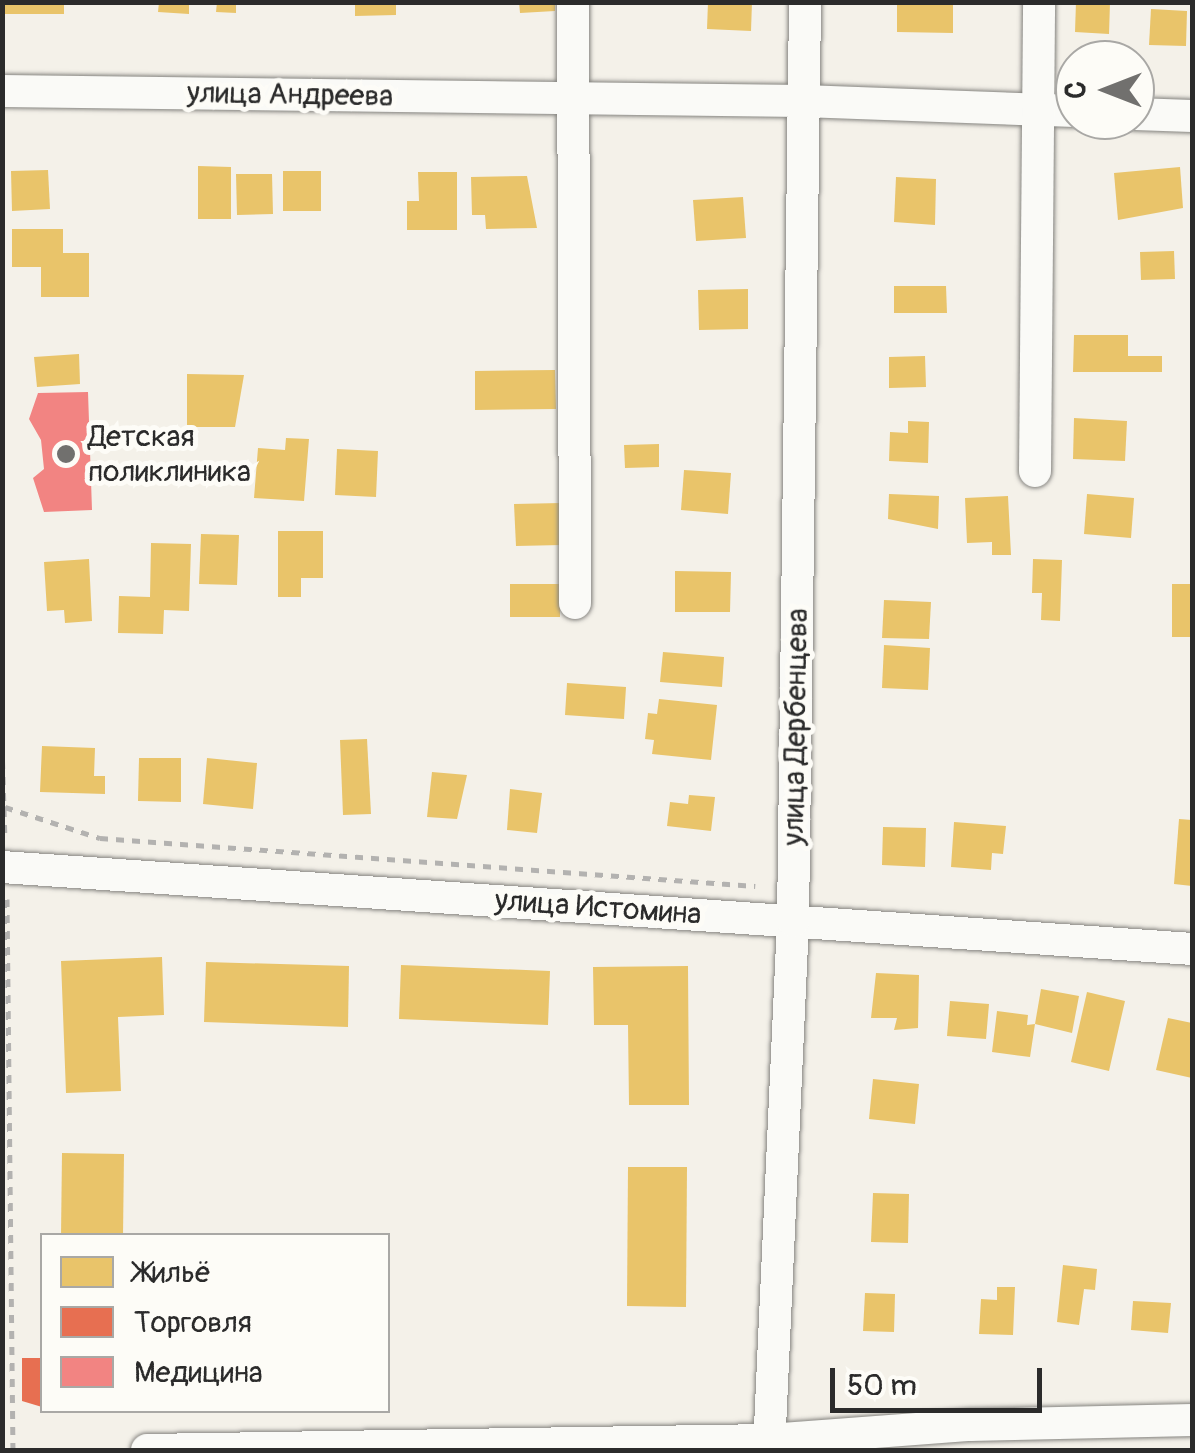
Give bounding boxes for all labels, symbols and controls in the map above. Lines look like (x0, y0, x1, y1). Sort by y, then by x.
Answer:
north arrow (1055, 40, 1155, 140)
street label: улица Андреева (187, 75, 393, 115)
text: С (1059, 81, 1094, 99)
place label: Детская поликлиника (88, 419, 251, 490)
marker: Детская поликлиника (53, 441, 79, 467)
street label: улица Дербенцева (776, 608, 816, 846)
street label: улица Истомина (493, 883, 703, 933)
legend (40, 1233, 390, 1413)
text: Жильё (134, 1254, 211, 1291)
text: Торговля (134, 1304, 252, 1341)
scale bar (835, 1348, 1048, 1410)
text: Медицина (134, 1354, 263, 1391)
text: 50 m (847, 1367, 917, 1404)

